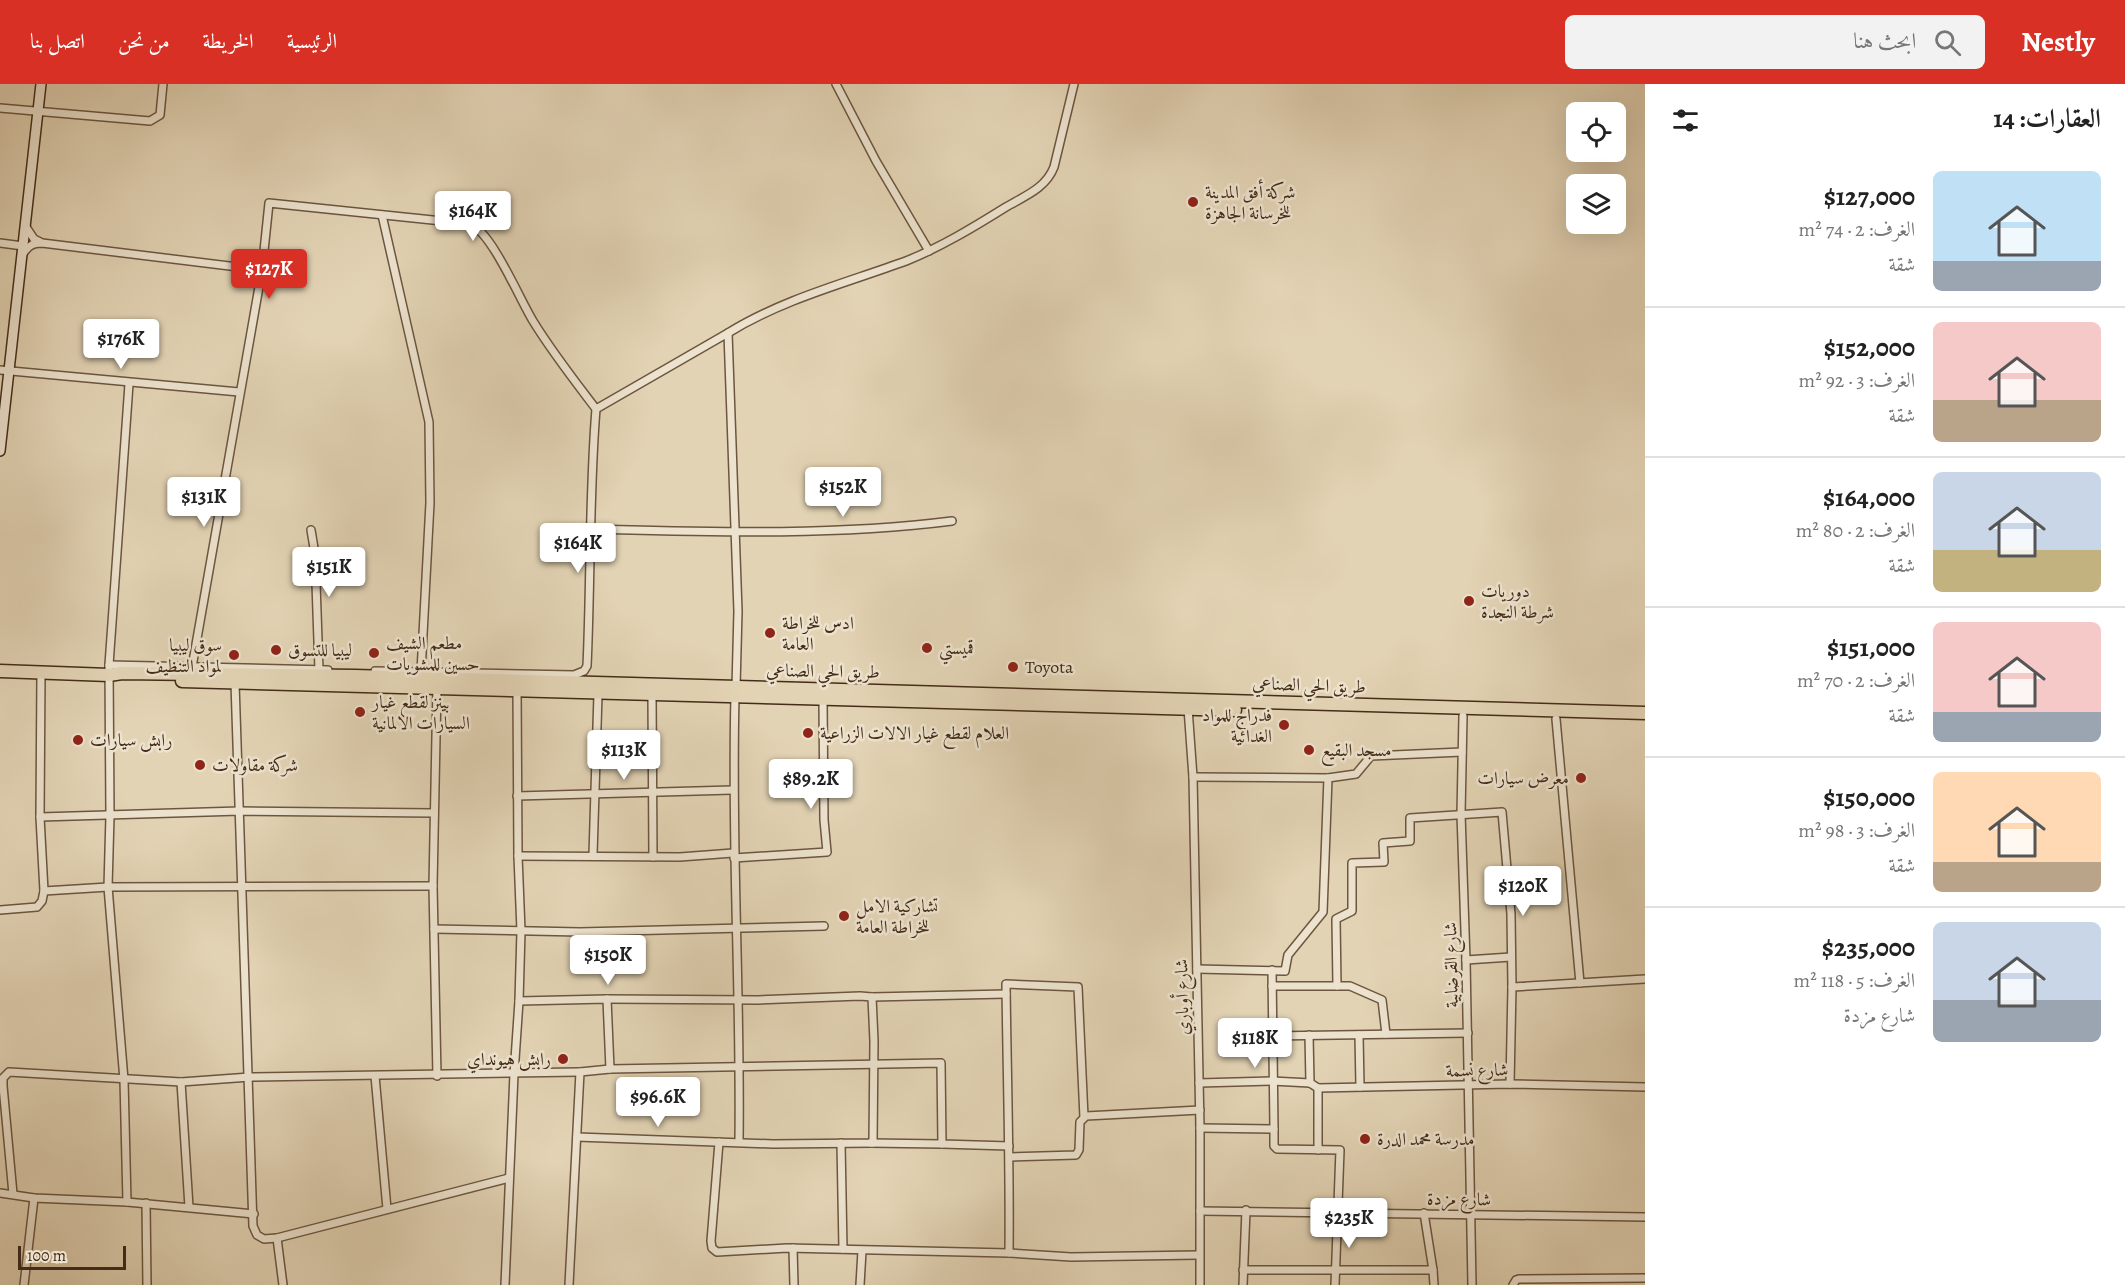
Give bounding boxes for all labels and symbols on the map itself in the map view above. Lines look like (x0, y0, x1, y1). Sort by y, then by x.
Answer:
place label: شركة أفق المدينة للخرسانة الجاهزة (1205, 179, 1296, 225)
pin: $164K (431, 191, 515, 242)
marker: شركة أفق المدينة للخرسانة الجاهزة (1186, 195, 1200, 209)
pin: $127K (227, 249, 311, 300)
pin: $176K (79, 319, 163, 370)
pin: $152K (801, 467, 885, 518)
pin: $131K (162, 477, 246, 528)
pin: $164K (536, 523, 620, 574)
pin: $151K (287, 547, 371, 598)
place label: دوريات شرطة النجدة (1481, 579, 1554, 624)
marker: دوريات شرطة النجدة (1462, 594, 1476, 608)
place label: ادس للخراطة العامة (782, 611, 854, 656)
marker: ادس للخراطة العامة (763, 626, 777, 640)
place label: مطعم الشيف حسين للمشويات (386, 631, 480, 676)
place label: سوق ليبيا لمواد التنظيف (146, 633, 222, 678)
place label: قميستي (939, 636, 974, 665)
place label: ليبيا للتسوق (288, 638, 352, 662)
marker: قميستي (920, 641, 934, 655)
marker: ليبيا للتسوق (269, 643, 283, 657)
marker: مطعم الشيف حسين للمشويات (367, 646, 381, 660)
marker: سوق ليبيا لمواد التنظيف (227, 648, 241, 662)
place label: Toyota (1025, 655, 1074, 679)
street label: طريق الحي الصناعي (766, 658, 880, 689)
marker: Toyota (1006, 660, 1020, 674)
street label: طريق الحي الصناعي (1252, 671, 1366, 704)
place label: بينز لقطع غيار السيارات الالمانية (370, 690, 470, 735)
place label: فدراج للمواد الغدائية (1202, 703, 1272, 748)
marker: بينز لقطع غيار السيارات الالمانية (353, 705, 367, 719)
marker: فدراج للمواد الغدائية (1277, 718, 1291, 732)
place label: العلام لقطع غيار الالات الزراعية (820, 721, 1009, 749)
marker: العلام لقطع غيار الالات الزراعية (801, 726, 815, 740)
place label: رابش سيارات (90, 728, 172, 752)
pin: $113K (582, 730, 666, 781)
marker: رابش سيارات (71, 733, 85, 747)
place label: مسجد البقيع (1321, 738, 1391, 766)
marker: مسجد البقيع (1302, 743, 1316, 757)
place label: شركة مقاولات (212, 753, 298, 777)
marker: شركة مقاولات (193, 758, 207, 772)
pin: $89.2K (762, 759, 860, 810)
place label: معرض سيارات (1477, 766, 1569, 790)
marker: معرض سيارات (1574, 771, 1588, 785)
pin: $120K (1481, 866, 1565, 917)
place label: تشاركية الامل للخراطة العامة (856, 894, 938, 939)
marker: تشاركية الامل للخراطة العامة (837, 909, 851, 923)
street label: شارع القرضابية (1438, 922, 1467, 1008)
pin: $150K (566, 935, 650, 986)
street label: شارع أوباري (1168, 959, 1198, 1035)
pin: $118K (1213, 1018, 1297, 1069)
place label: رابش هيونداي (467, 1047, 551, 1074)
marker: رابش هيونداي (556, 1052, 570, 1066)
street label: شارع نسمة (1445, 1057, 1509, 1086)
pin: $96.6K (609, 1077, 707, 1128)
place label: مدرسة محمد الدرة (1377, 1127, 1475, 1151)
marker: مدرسة محمد الدرة (1358, 1132, 1372, 1146)
street label: شارع مزدة (1427, 1186, 1491, 1215)
pin: $235K (1307, 1198, 1391, 1249)
scale bar (18, 1243, 126, 1270)

